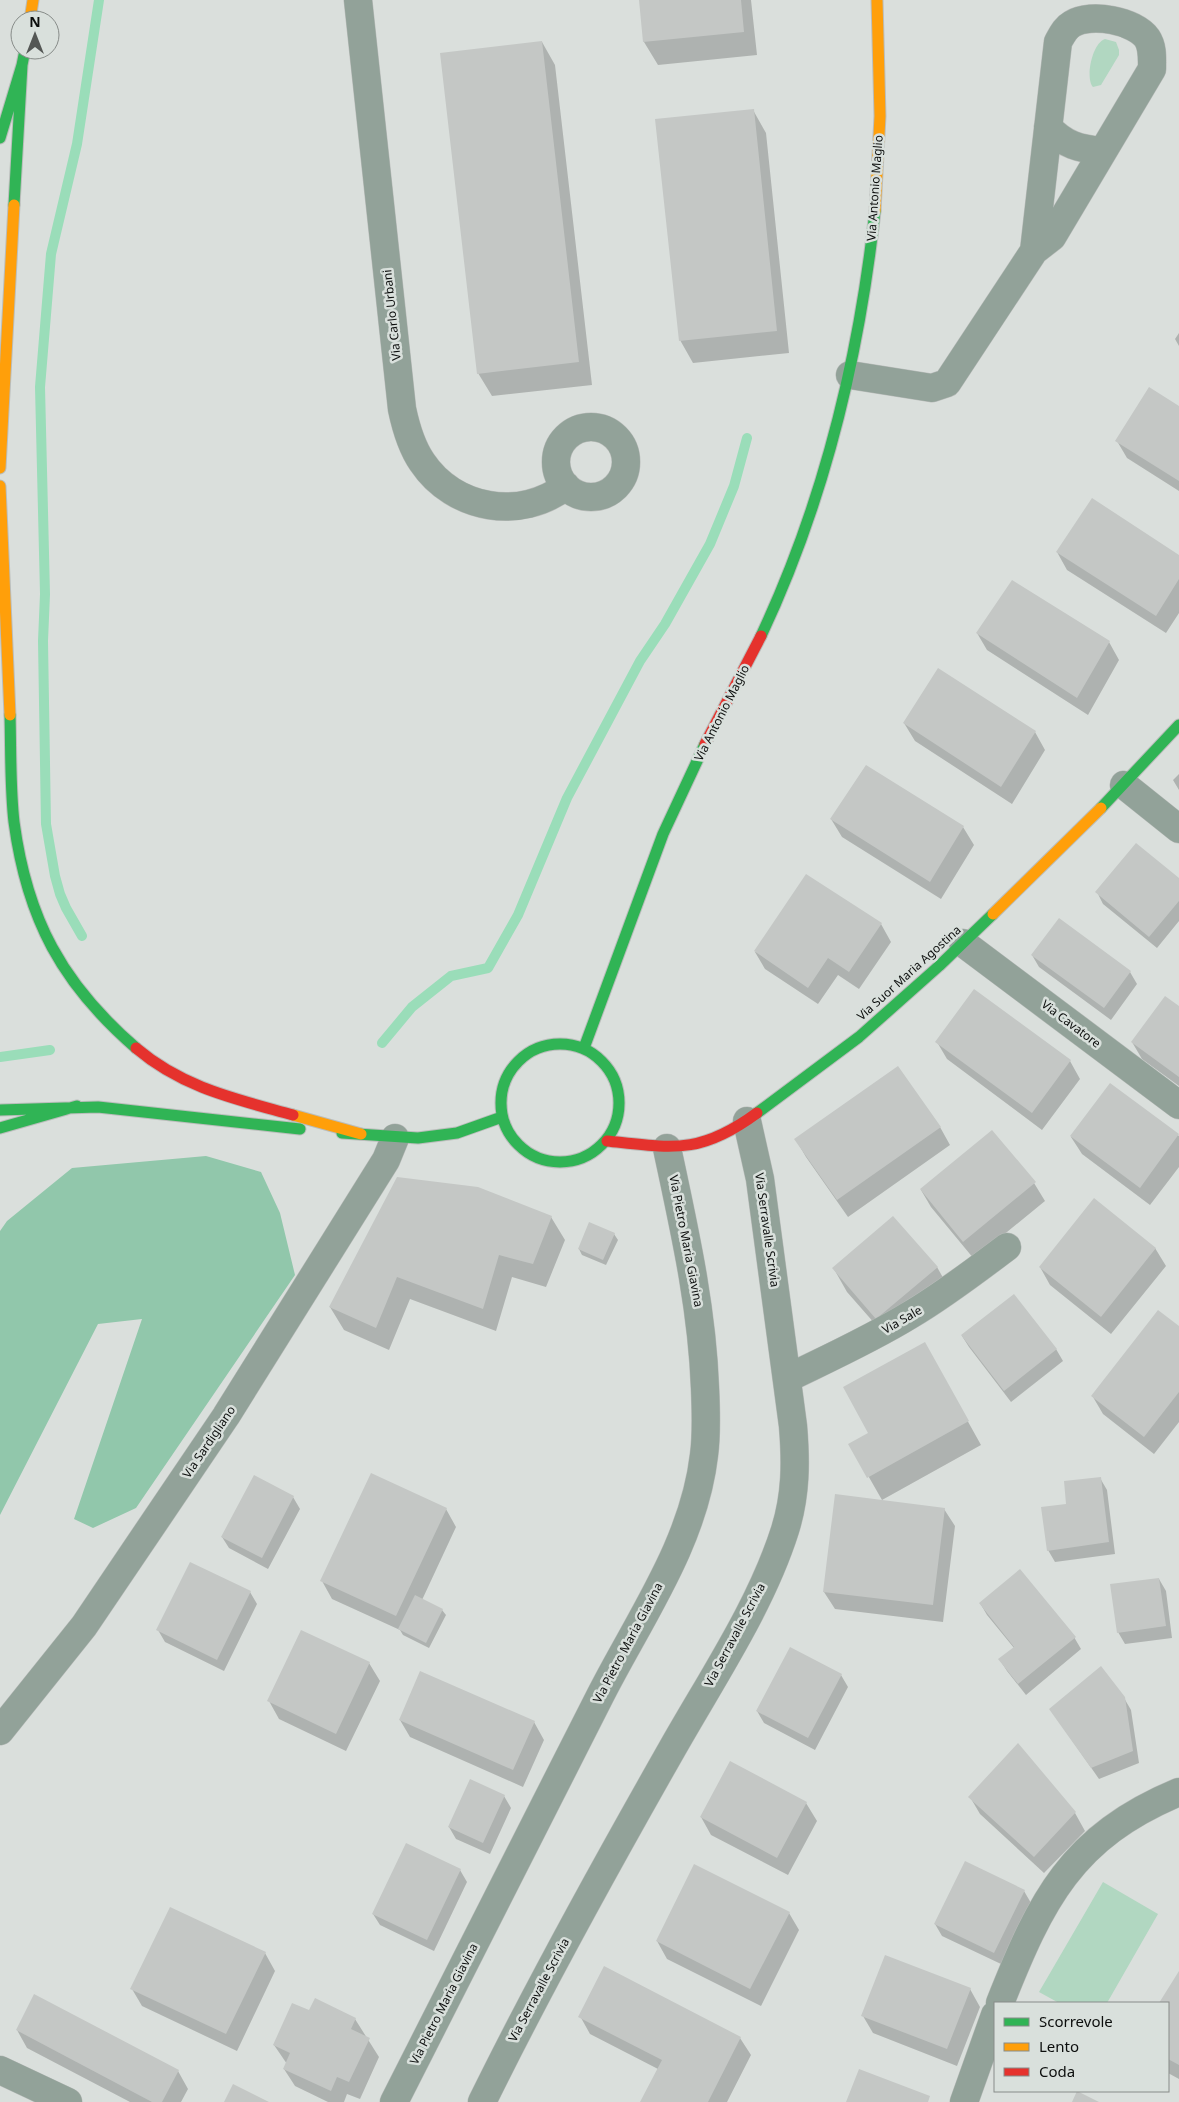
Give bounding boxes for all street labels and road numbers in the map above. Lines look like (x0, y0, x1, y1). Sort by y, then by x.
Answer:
street label: Via Antonio Maglio (862, 134, 887, 242)
street label: Via Carlo Urbani (378, 269, 405, 361)
street label: Via Antonio Maglio (690, 662, 753, 764)
street label: Via Suor Maria Agostina (853, 921, 964, 1024)
street label: Via Cavatore (1038, 996, 1105, 1052)
street label: Via Serravalle Scrivia (751, 1172, 784, 1288)
street label: Via Pietro Maria Giavina (665, 1173, 708, 1308)
street label: Via Sale (879, 1301, 925, 1338)
street label: Via Sardigliano (178, 1402, 239, 1481)
street label: Via Pietro Maria Giavina (589, 1580, 667, 1706)
street label: Via Serravalle Scrivia (700, 1580, 769, 1690)
street label: Via Serravalle Scrivia (504, 1935, 573, 2045)
street label: Via Pietro Maria Giavina (406, 1940, 482, 2067)

